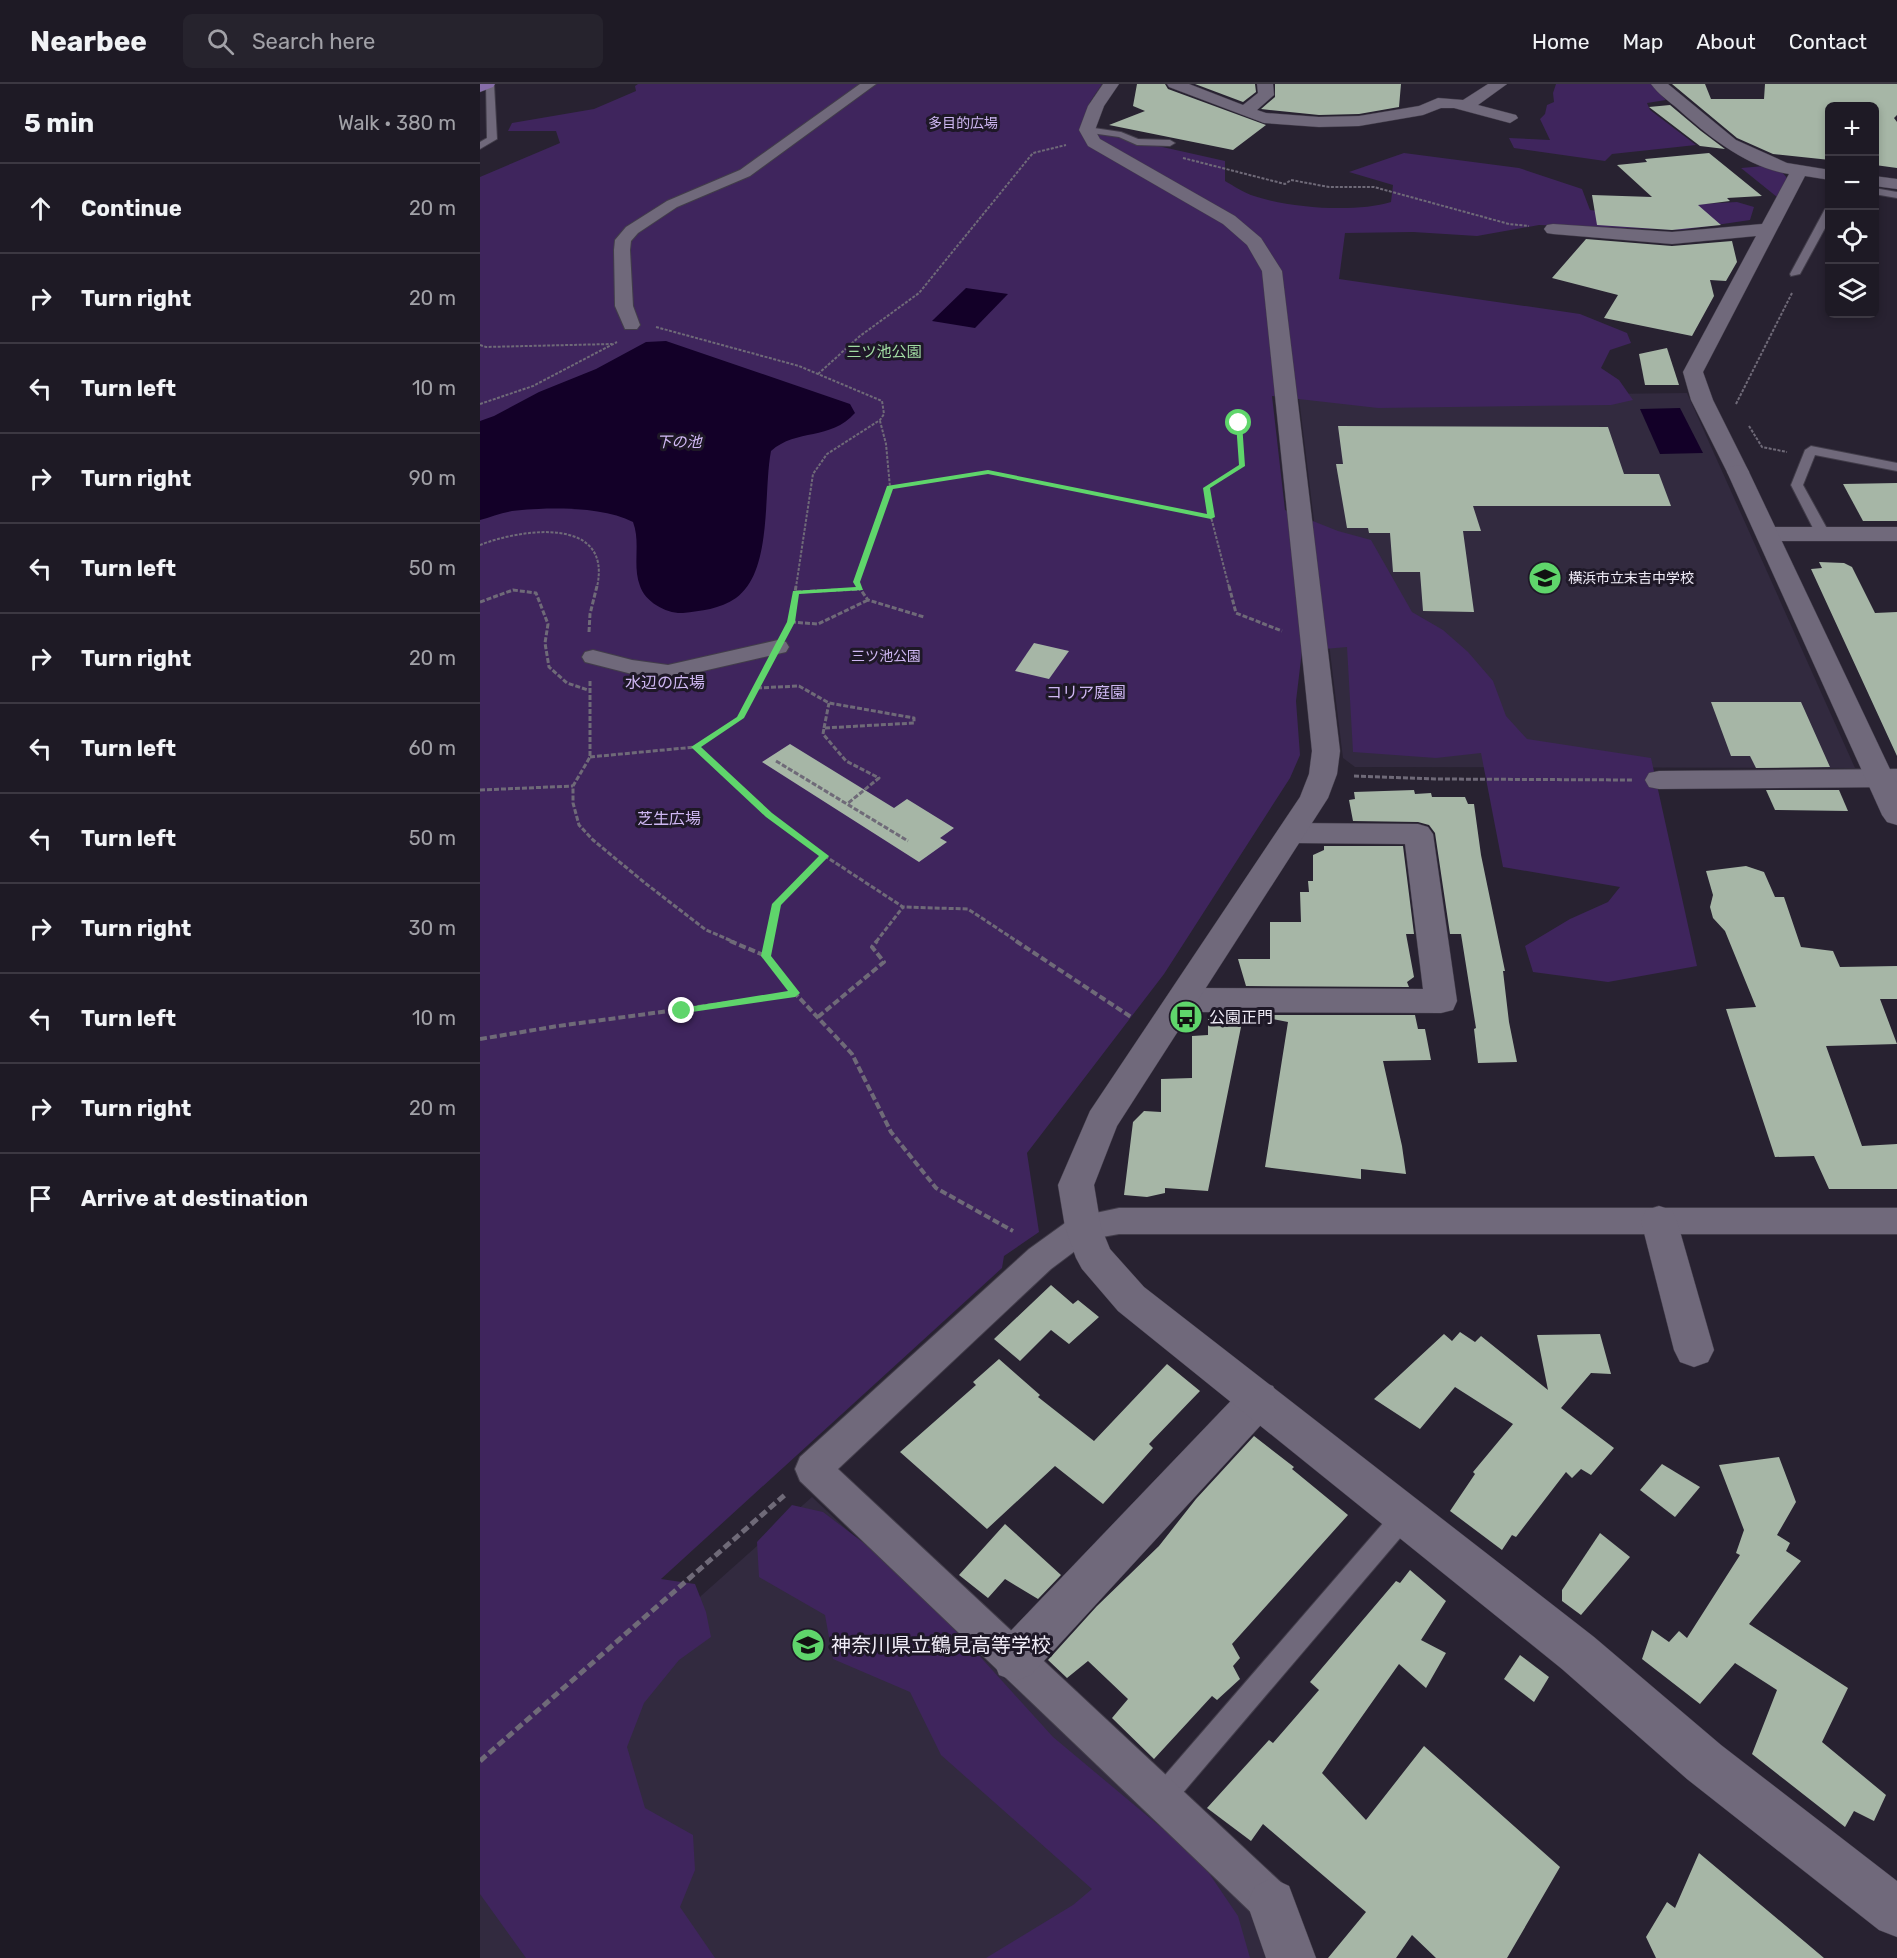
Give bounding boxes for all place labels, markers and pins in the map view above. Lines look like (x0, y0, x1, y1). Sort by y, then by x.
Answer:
school or university icon: 横浜市立末吉中学校 (1527, 560, 1563, 596)
place label: 横浜市立末吉中学校 (1568, 570, 1694, 587)
bus stop icon: 公園正門 (1168, 999, 1204, 1035)
place label: 公園正門 (1209, 1008, 1273, 1027)
school or university icon: 神奈川県立鶴見高等学校 (790, 1627, 826, 1663)
place label: 神奈川県立鶴見高等学校 (831, 1633, 1051, 1657)

